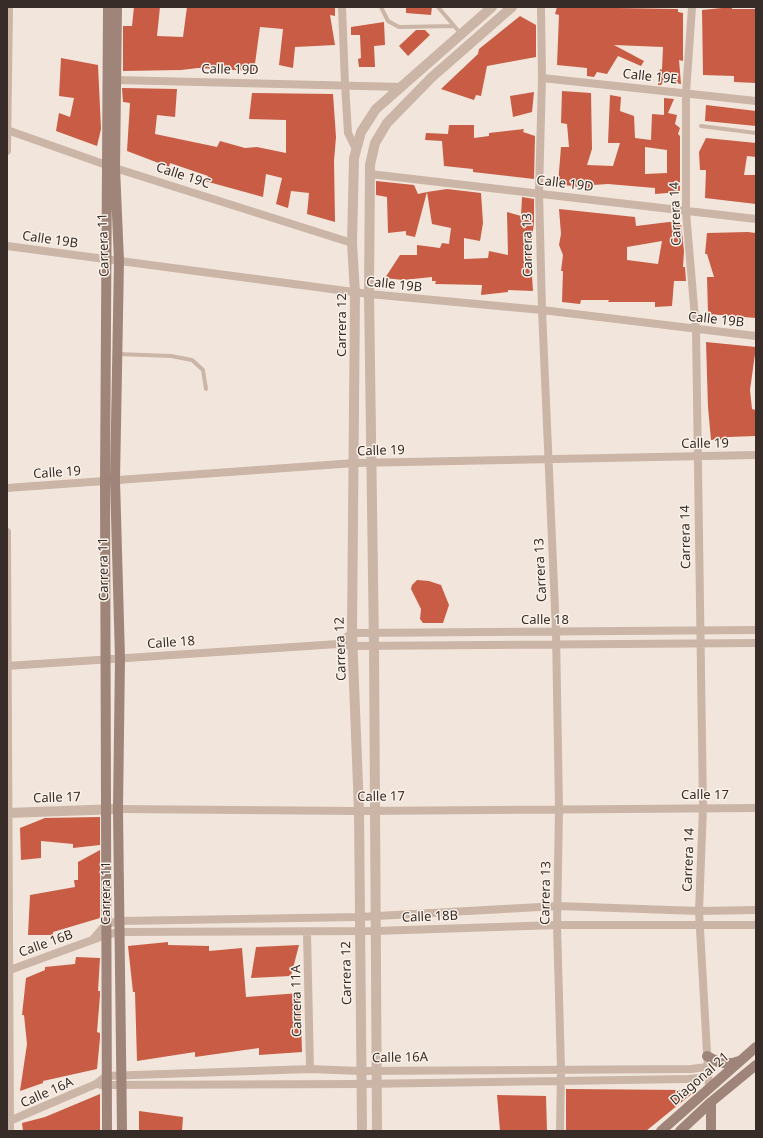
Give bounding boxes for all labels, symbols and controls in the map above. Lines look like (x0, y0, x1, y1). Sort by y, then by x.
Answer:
street label: Calle 19D (201, 62, 259, 78)
street label: Calle 19E (622, 66, 678, 88)
street label: Calle 19C (154, 160, 212, 192)
street label: Calle 19D (536, 173, 594, 195)
street label: Carrera 14 (667, 182, 685, 246)
street label: Carrera 11 (95, 213, 113, 277)
street label: Carrera 13 (520, 213, 536, 277)
street label: Calle 19B (21, 228, 79, 252)
street label: Calle 19B (365, 274, 423, 296)
street label: Carrera 12 (334, 293, 350, 357)
street label: Calle 19B (687, 309, 745, 331)
street label: Calle 19 (681, 436, 729, 452)
street label: Calle 19 (357, 442, 405, 460)
street label: Calle 19 (33, 464, 81, 482)
street label: Carrera 14 (678, 505, 694, 569)
street label: Carrera 11 (96, 537, 112, 601)
street label: Carrera 13 (532, 538, 550, 602)
street label: Calle 18 (521, 612, 569, 628)
street label: Carrera 12 (332, 617, 350, 681)
street label: Calle 18 (147, 634, 195, 652)
street label: Calle 17 (681, 787, 729, 803)
street label: Calle 17 (33, 789, 81, 807)
street label: Calle 17 (357, 789, 405, 805)
street label: Carrera 14 (680, 828, 698, 892)
street label: Carrera 11 (98, 861, 114, 925)
street label: Carrera 13 (538, 861, 554, 925)
street label: Calle 18B (402, 908, 458, 926)
street label: Calle 16B (17, 927, 75, 961)
street label: Carrera 12 (339, 941, 355, 1005)
street label: Carrera 11A (289, 965, 305, 1037)
street label: Diagonal 21 (667, 1049, 733, 1109)
street label: Calle 16A (372, 1050, 428, 1066)
street label: Calle 16A (18, 1074, 76, 1112)

